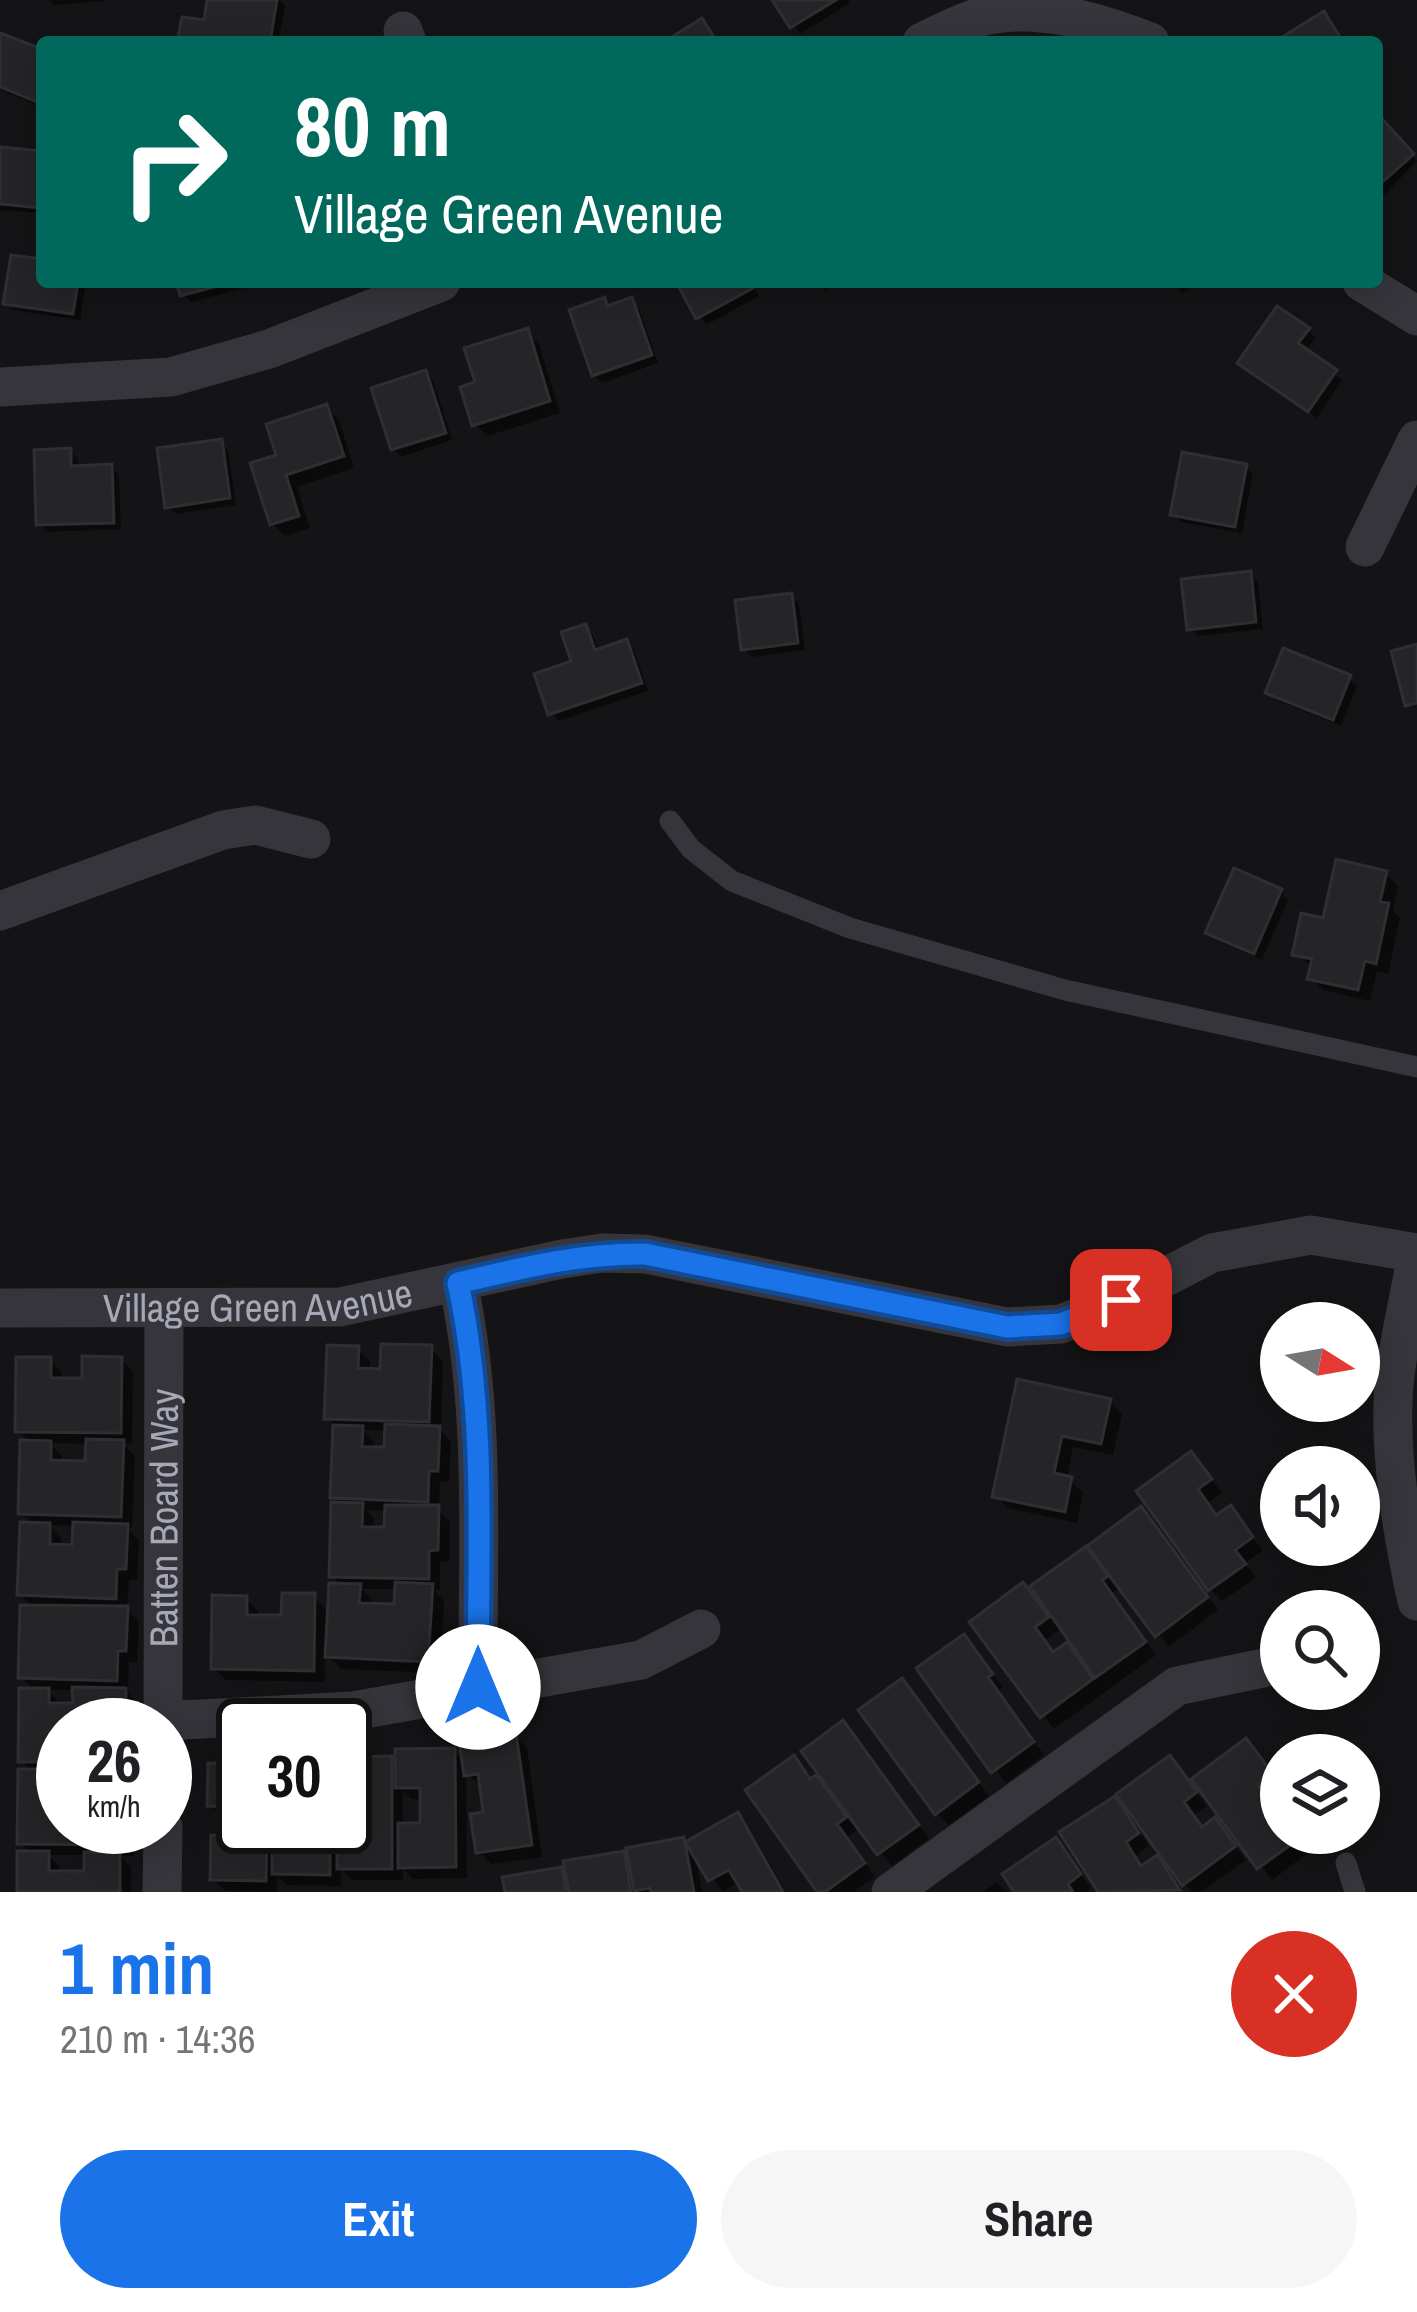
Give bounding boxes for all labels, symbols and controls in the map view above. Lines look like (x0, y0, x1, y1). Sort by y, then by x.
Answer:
text: 80 m (294, 69, 451, 182)
icon: right (96, 84, 252, 240)
text: Village Green Avenue (294, 177, 723, 250)
pin (1070, 1249, 1172, 1351)
street label: Village Green Avenue (103, 1266, 417, 1334)
icon: arrive (1088, 1267, 1154, 1333)
north arrow (1260, 1302, 1380, 1422)
map controls (1260, 1302, 1380, 1854)
street label: Batten Board Way (137, 1389, 190, 1647)
button: sound (1260, 1446, 1380, 1566)
button: search (1260, 1590, 1380, 1710)
position arrow (415, 1624, 541, 1750)
speed limit sign: 30 (216, 1698, 372, 1854)
text: 26 (87, 1720, 141, 1801)
button: layers (1260, 1734, 1380, 1854)
text: km/h (87, 1786, 141, 1826)
text: 1 min (60, 1919, 214, 2016)
button: close (1231, 1931, 1357, 2057)
text: 210 m · 14:36 (60, 2013, 256, 2065)
button: Exit (60, 2150, 697, 2288)
button: Share (721, 2150, 1357, 2288)

